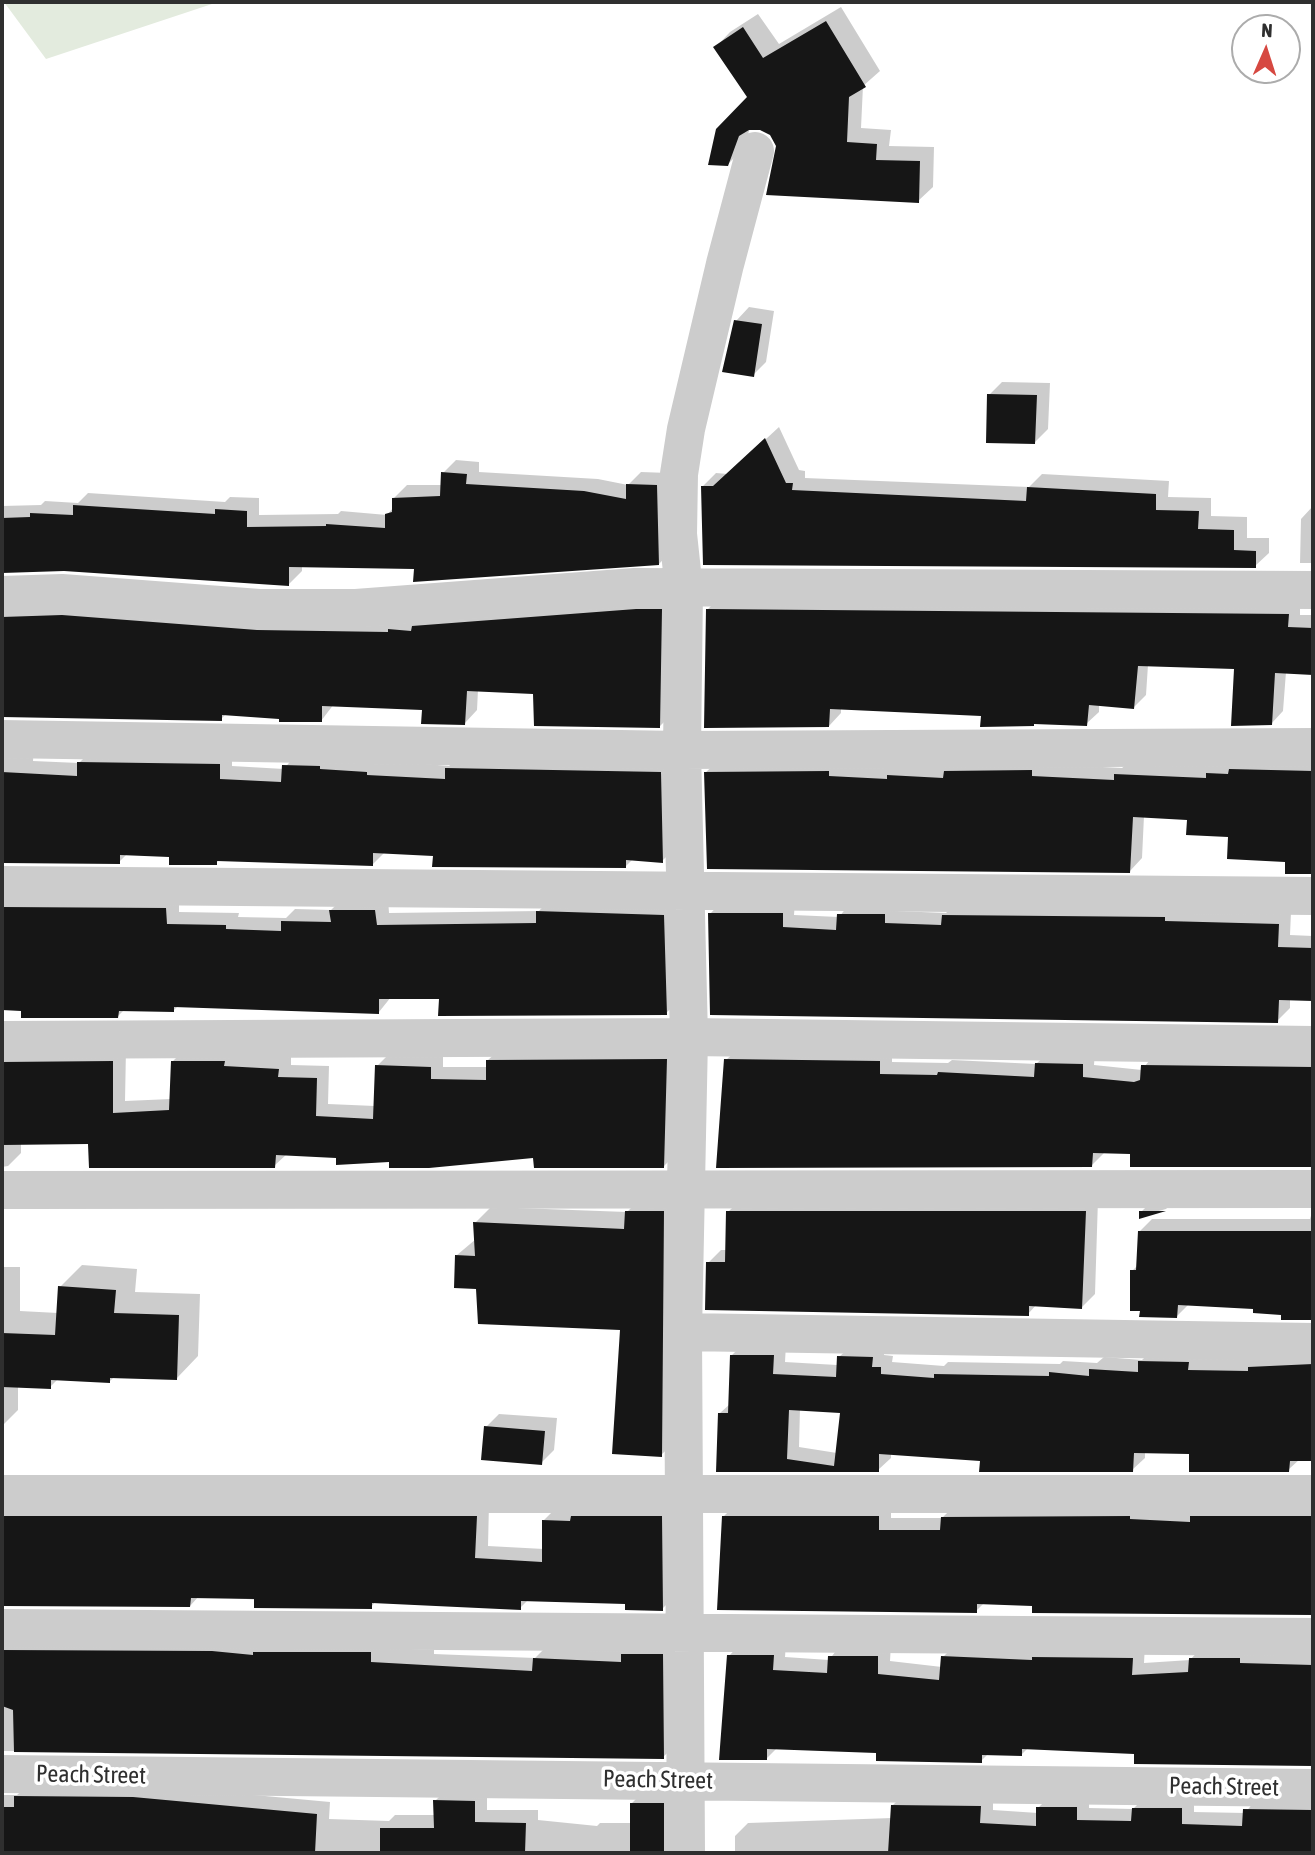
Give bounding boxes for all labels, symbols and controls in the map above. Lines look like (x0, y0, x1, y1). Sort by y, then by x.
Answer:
north arrow (1231, 14, 1301, 84)
text: N (1261, 19, 1273, 41)
street label: Peach Street (36, 1760, 146, 1790)
street label: Peach Street (603, 1765, 713, 1795)
street label: Peach Street (1169, 1772, 1279, 1802)

